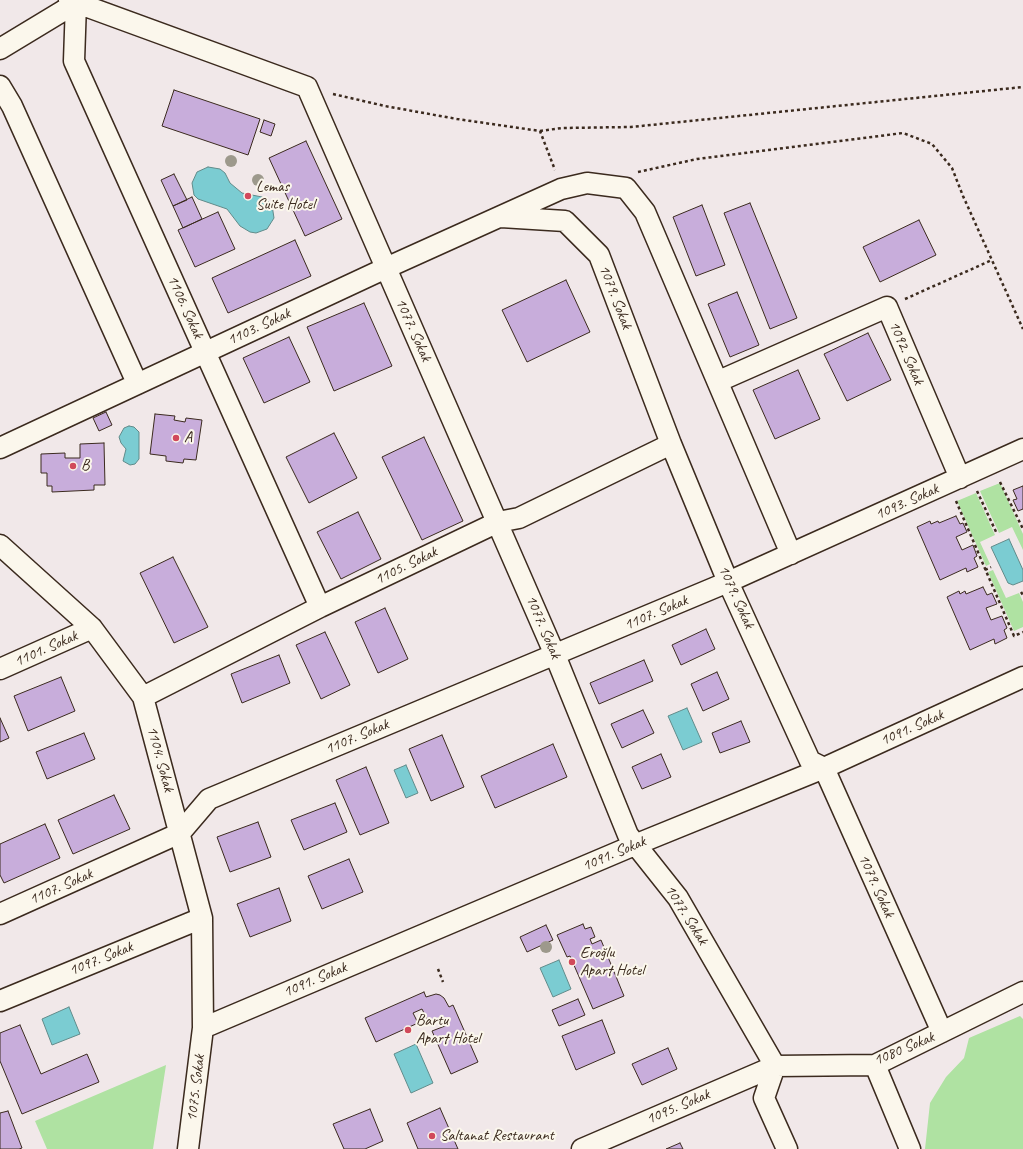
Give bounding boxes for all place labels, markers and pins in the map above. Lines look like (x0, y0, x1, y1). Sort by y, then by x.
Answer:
place label: Lemas Suite Hotel (256, 177, 315, 215)
marker: Lemas Suite Hotel (243, 191, 253, 201)
place label: A (184, 428, 192, 448)
marker: A (171, 433, 181, 443)
place label: B (81, 456, 89, 476)
marker: B (68, 461, 78, 471)
place label: Eroğlu Apart Hotel (580, 943, 644, 981)
marker: Eroğlu Apart Hotel (567, 957, 577, 967)
place label: Bartu Apart Hotel (416, 1011, 480, 1049)
marker: Bartu Apart Hotel (403, 1025, 413, 1035)
place label: Saltanat Restaurant (440, 1126, 554, 1146)
marker: Saltanat Restaurant (427, 1131, 437, 1141)

